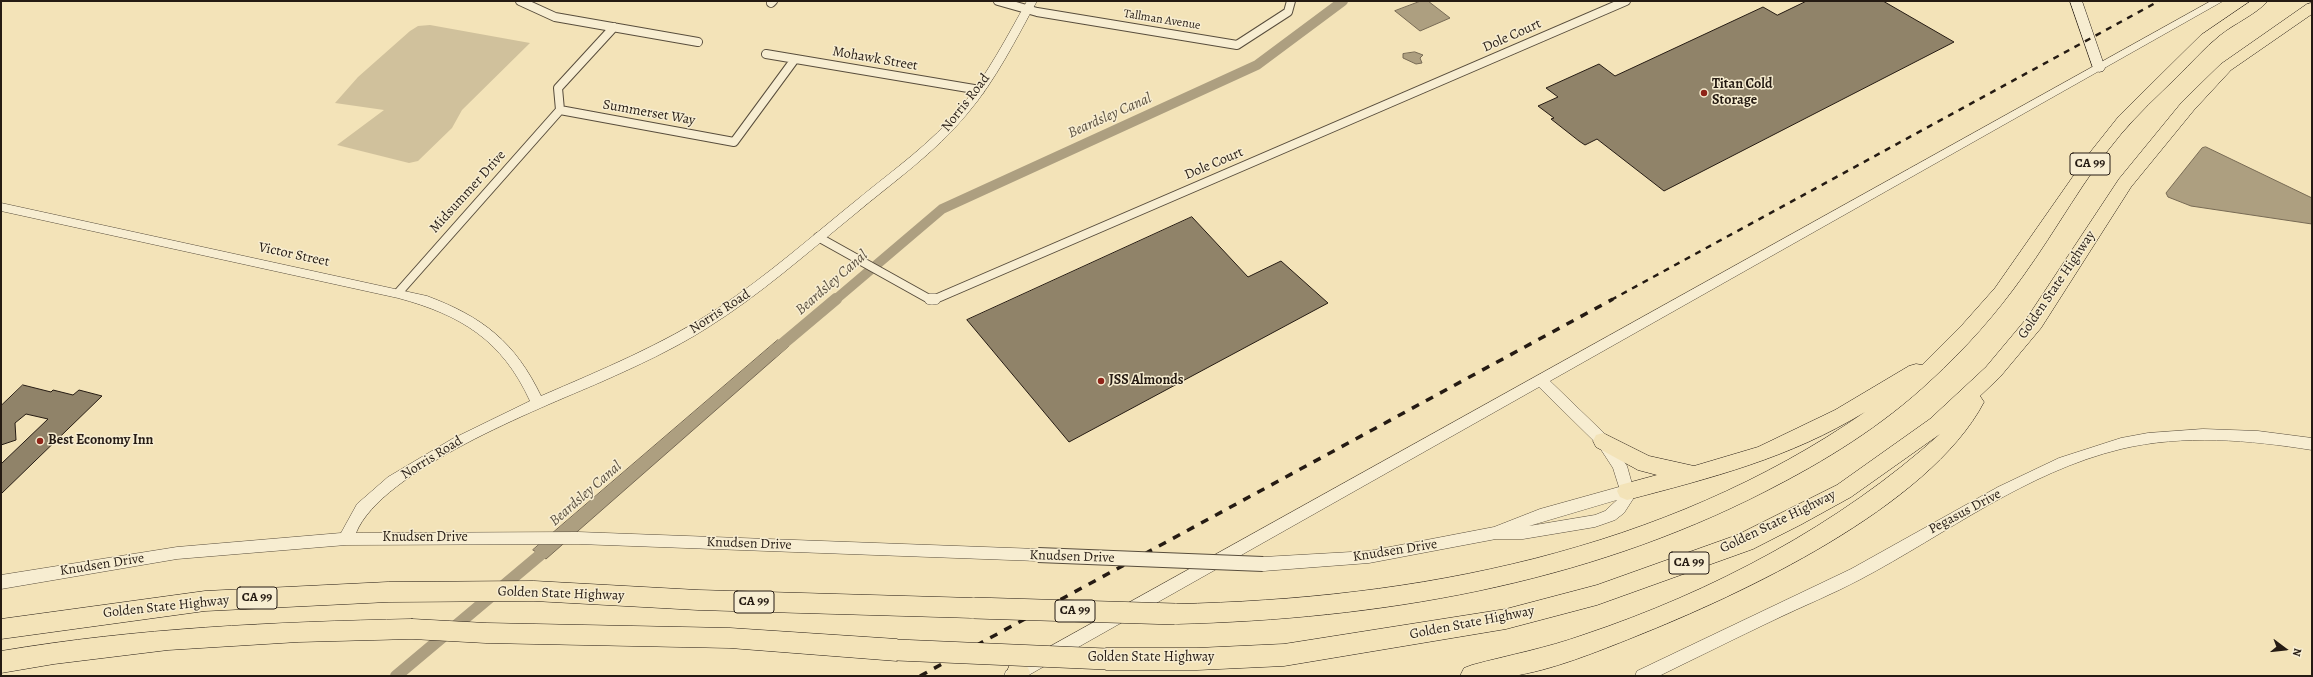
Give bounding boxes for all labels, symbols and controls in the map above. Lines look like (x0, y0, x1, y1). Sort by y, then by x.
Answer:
street label: Tallman Avenue (1123, 7, 1201, 33)
street label: Dole Court (1480, 16, 1544, 56)
street label: Mohawk Street (831, 43, 919, 75)
street label: Norris Road (938, 71, 994, 135)
place label: Titan Cold Storage (1712, 77, 1772, 110)
marker: Titan Cold Storage (1699, 88, 1709, 98)
water label: Beardsley Canal (1065, 90, 1155, 142)
street label: Summerset Way (601, 97, 697, 129)
street label: Dole Court (1182, 144, 1246, 184)
street label: Midsummer Drive (426, 147, 510, 237)
road number: CA 99 (2070, 153, 2110, 175)
street label: Golden State Highway (2015, 228, 2099, 342)
street label: Victor Street (257, 239, 331, 271)
water label: Beardsley Canal (792, 247, 872, 319)
street label: Norris Road (687, 286, 753, 338)
place label: JSS Almonds (1109, 373, 1184, 389)
marker: JSS Almonds (1096, 376, 1106, 386)
place label: Best Economy Inn (48, 433, 153, 449)
street label: Norris Road (398, 433, 466, 483)
marker: Best Economy Inn (35, 436, 45, 446)
water label: Beardsley Canal (546, 458, 626, 530)
street label: Pegasus Drive (1926, 486, 2004, 538)
street label: Golden State Highway (1717, 487, 1839, 557)
street label: Knudsen Drive (382, 530, 468, 546)
street label: Knudsen Drive (706, 534, 792, 554)
street label: Knudsen Drive (1352, 536, 1438, 566)
street label: Knudsen Drive (1029, 547, 1115, 567)
street label: Knudsen Drive (59, 550, 145, 580)
road number: CA 99 (1669, 552, 1709, 574)
street label: Golden State Highway (497, 583, 625, 605)
road number: CA 99 (237, 587, 277, 609)
road number: CA 99 (734, 591, 774, 613)
street label: Golden State Highway (102, 592, 230, 622)
road number: CA 99 (1055, 600, 1095, 622)
street label: Golden State Highway (1408, 603, 1536, 643)
north arrow (2265, 629, 2305, 669)
text: N (2289, 646, 2305, 658)
street label: Golden State Highway (1088, 650, 1214, 666)

